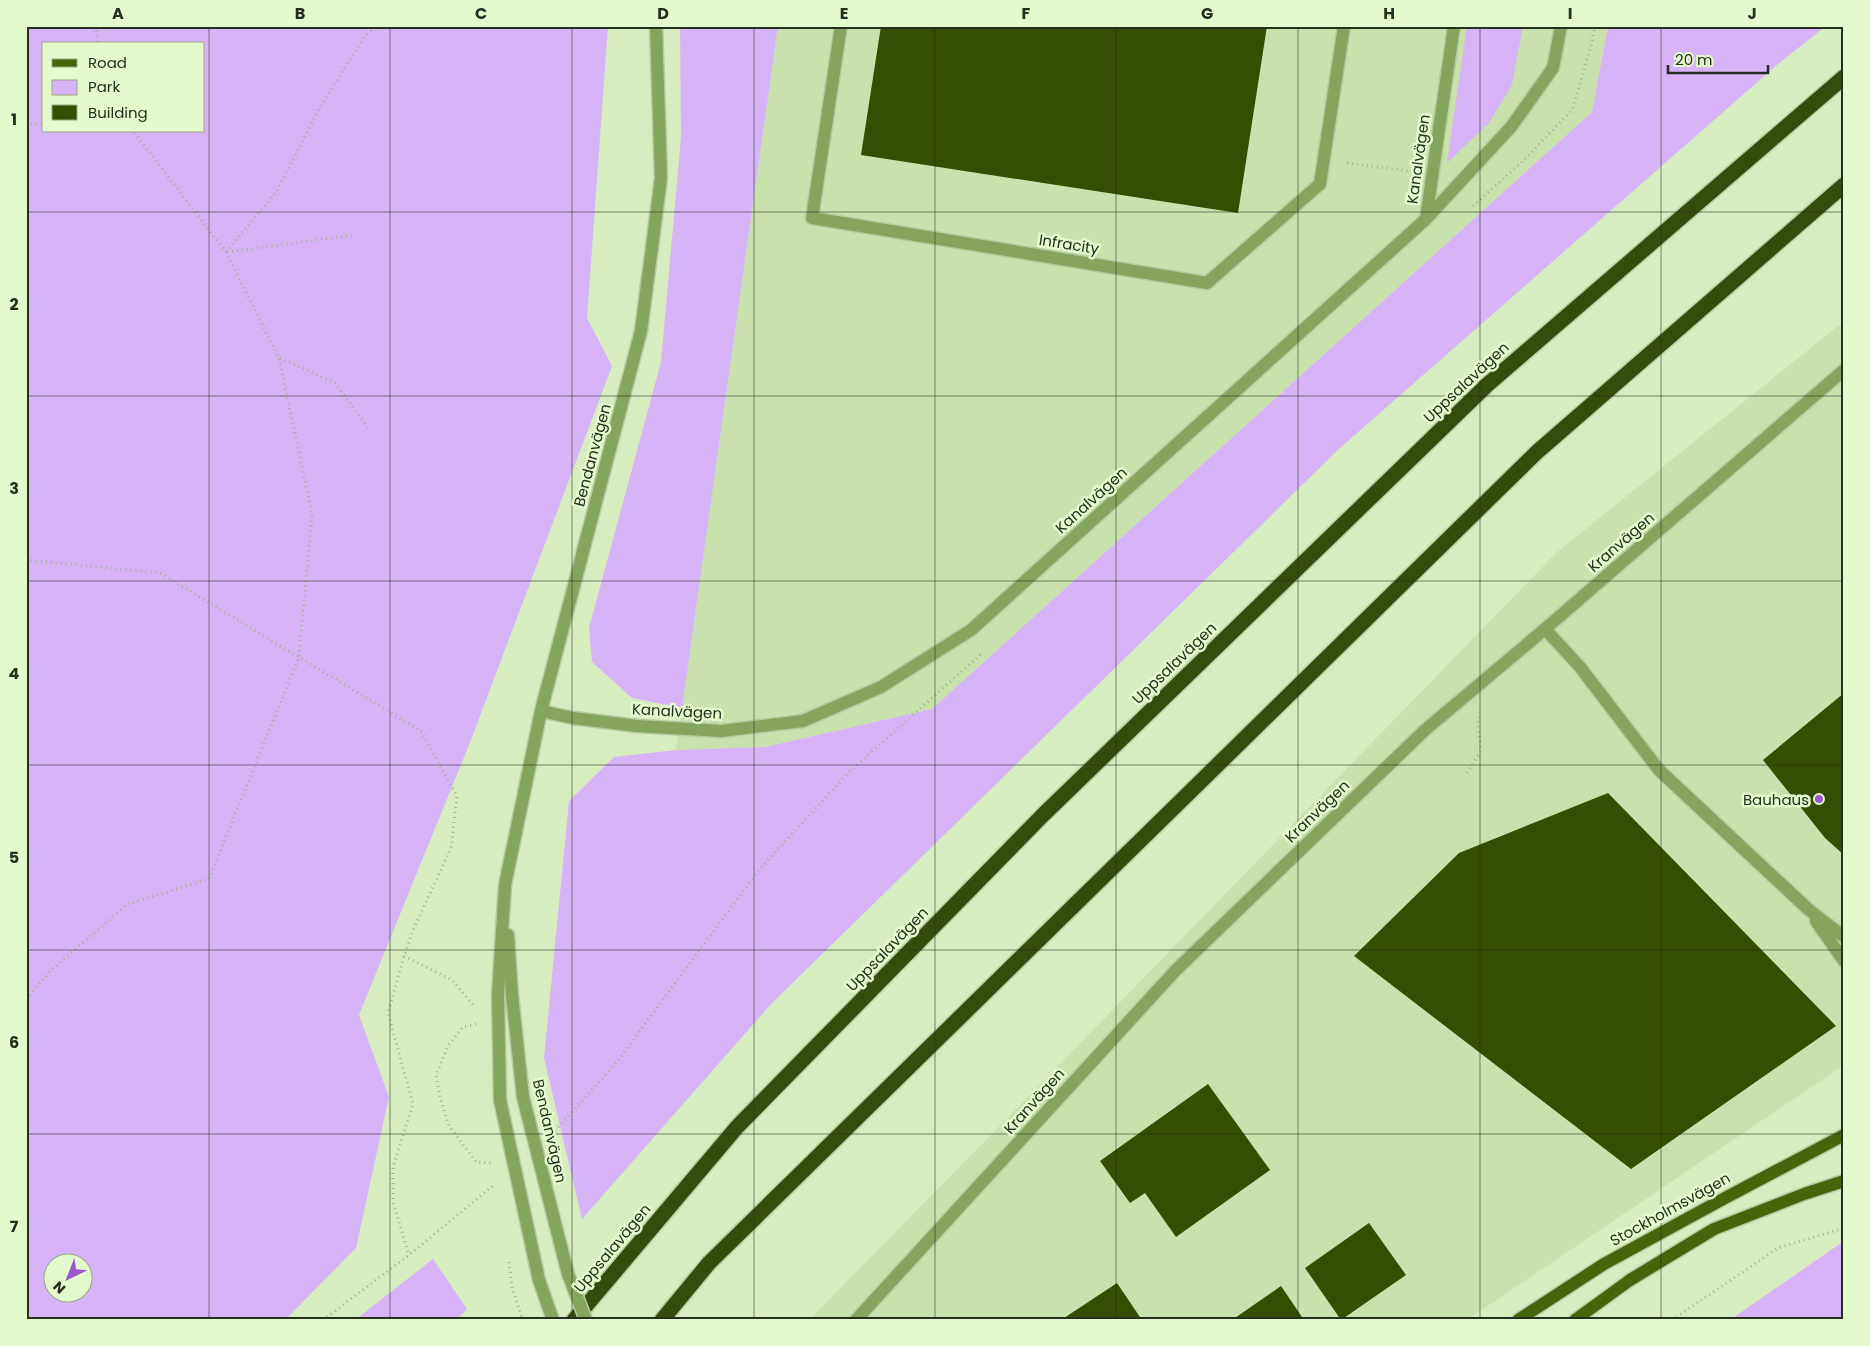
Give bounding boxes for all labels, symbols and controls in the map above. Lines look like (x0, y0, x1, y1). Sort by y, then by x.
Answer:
text: A (112, 2, 124, 25)
text: B (295, 2, 305, 25)
text: C (475, 2, 487, 25)
text: D (657, 2, 669, 25)
text: E (840, 2, 848, 25)
text: F (1022, 2, 1031, 25)
text: G (1201, 2, 1213, 25)
text: H (1383, 2, 1395, 25)
text: I (1568, 2, 1572, 25)
text: J (1747, 2, 1757, 25)
legend (42, 42, 205, 132)
scale bar (1668, 42, 1768, 74)
text: 20 m (1675, 49, 1713, 70)
text: Road (88, 52, 127, 73)
text: Park (88, 76, 120, 97)
text: Building (88, 102, 148, 123)
text: 1 (11, 108, 17, 131)
street label: Kanalvägen (1401, 113, 1435, 205)
street label: Infracity (1037, 229, 1101, 259)
text: 2 (9, 293, 19, 316)
street label: Uppsalavägen (1419, 337, 1513, 427)
street label: Bendanvägen (568, 401, 616, 509)
street label: Kanalvägen (1050, 462, 1132, 538)
text: 3 (9, 477, 19, 500)
street label: Kranvägen (1583, 507, 1659, 577)
street label: Uppsalavägen (1127, 617, 1221, 709)
text: 4 (9, 662, 20, 685)
street label: Kanalvägen (631, 698, 723, 724)
street label: Kranvägen (1280, 775, 1354, 847)
place label: Bauhaus (1743, 789, 1809, 810)
marker: Bauhaus (1813, 793, 1825, 805)
text: 5 (9, 846, 19, 869)
street label: Uppsalavägen (841, 902, 933, 996)
text: 6 (9, 1031, 19, 1054)
street label: Kranvägen (999, 1064, 1069, 1138)
street label: Bendanvägen (528, 1077, 572, 1185)
street label: Stockholmsvägen (1606, 1167, 1734, 1251)
street label: Uppsalavägen (569, 1199, 655, 1297)
text: 7 (10, 1215, 19, 1238)
north arrow (42, 1254, 92, 1304)
text: N (48, 1277, 70, 1298)

